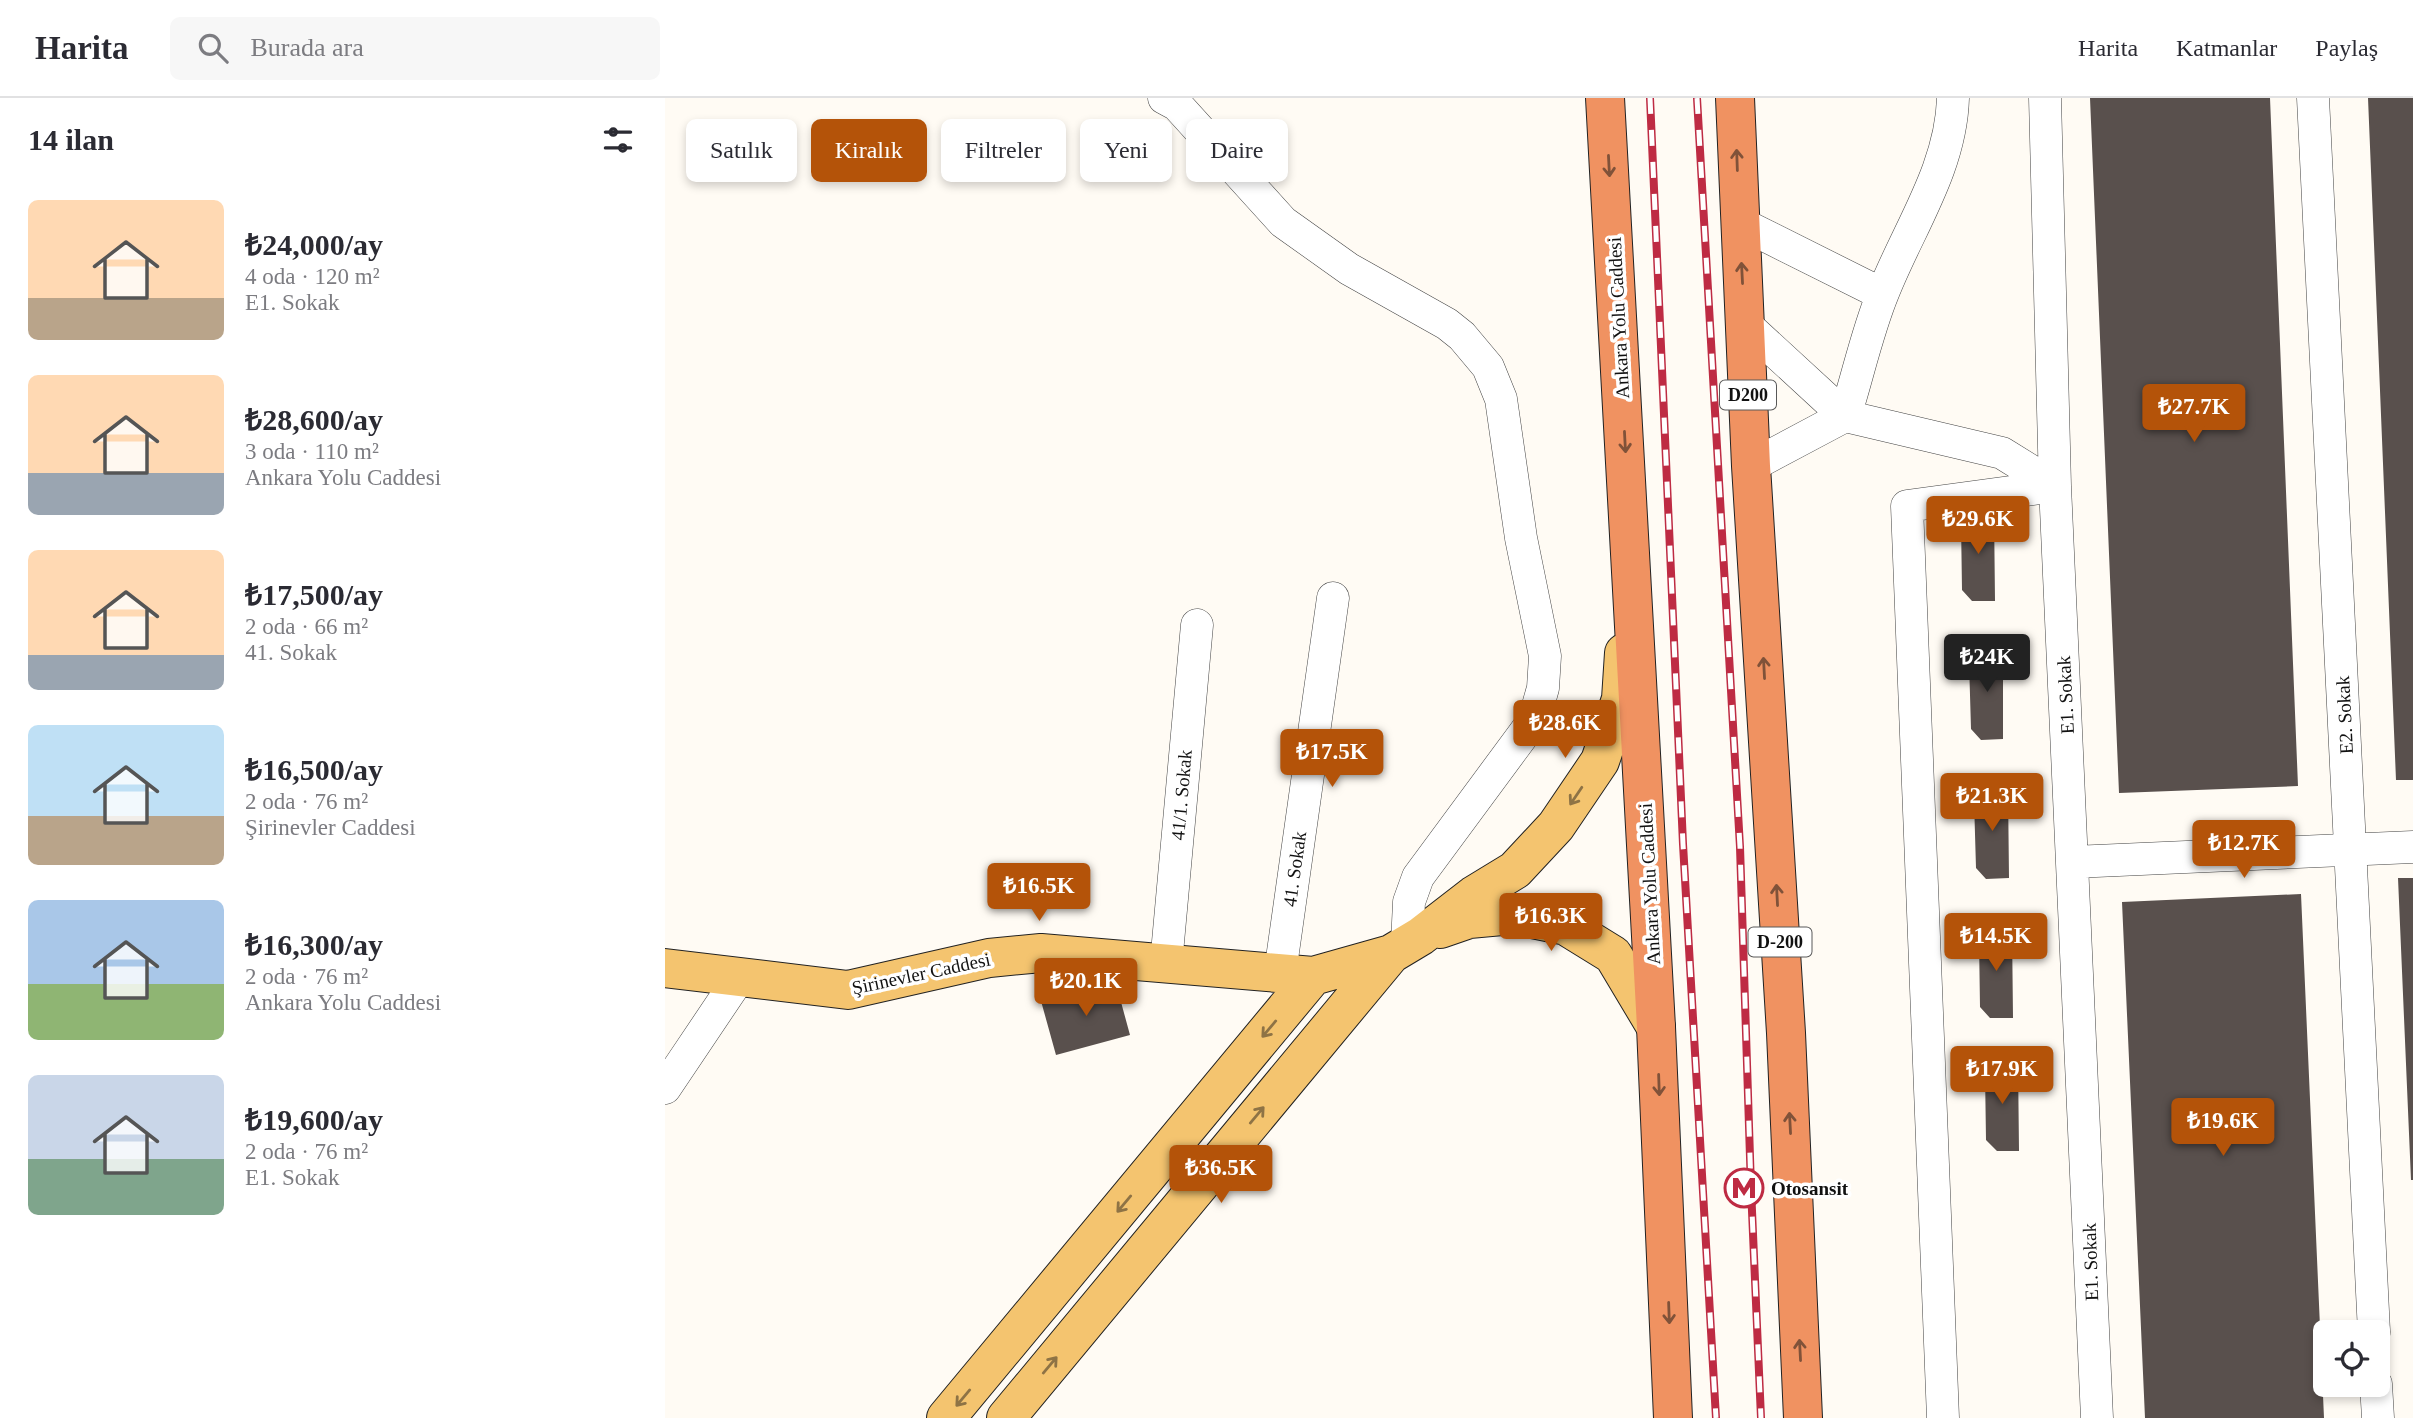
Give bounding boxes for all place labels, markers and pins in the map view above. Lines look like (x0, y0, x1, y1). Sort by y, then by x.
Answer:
pin: ₺27.7K (2137, 384, 2251, 444)
pin: ₺29.6K (1921, 496, 2035, 556)
pin: ₺24K (1946, 634, 2028, 694)
pin: ₺28.6K (1508, 700, 1622, 760)
pin: ₺17.5K (1275, 730, 1389, 789)
pin: ₺21.3K (1935, 774, 2049, 833)
pin: ₺12.7K (2187, 820, 2301, 880)
pin: ₺16.5K (982, 864, 1096, 923)
pin: ₺16.3K (1494, 894, 1608, 953)
pin: ₺14.5K (1939, 914, 2053, 973)
pin: ₺20.1K (1029, 958, 1143, 1018)
pin: ₺17.9K (1945, 1046, 2059, 1106)
pin: ₺19.6K (2166, 1098, 2280, 1158)
pin: ₺36.5K (1164, 1146, 1278, 1205)
metro station icon: Otosansit (1723, 1167, 1765, 1209)
place label: Otosansit (1771, 1178, 1849, 1199)

